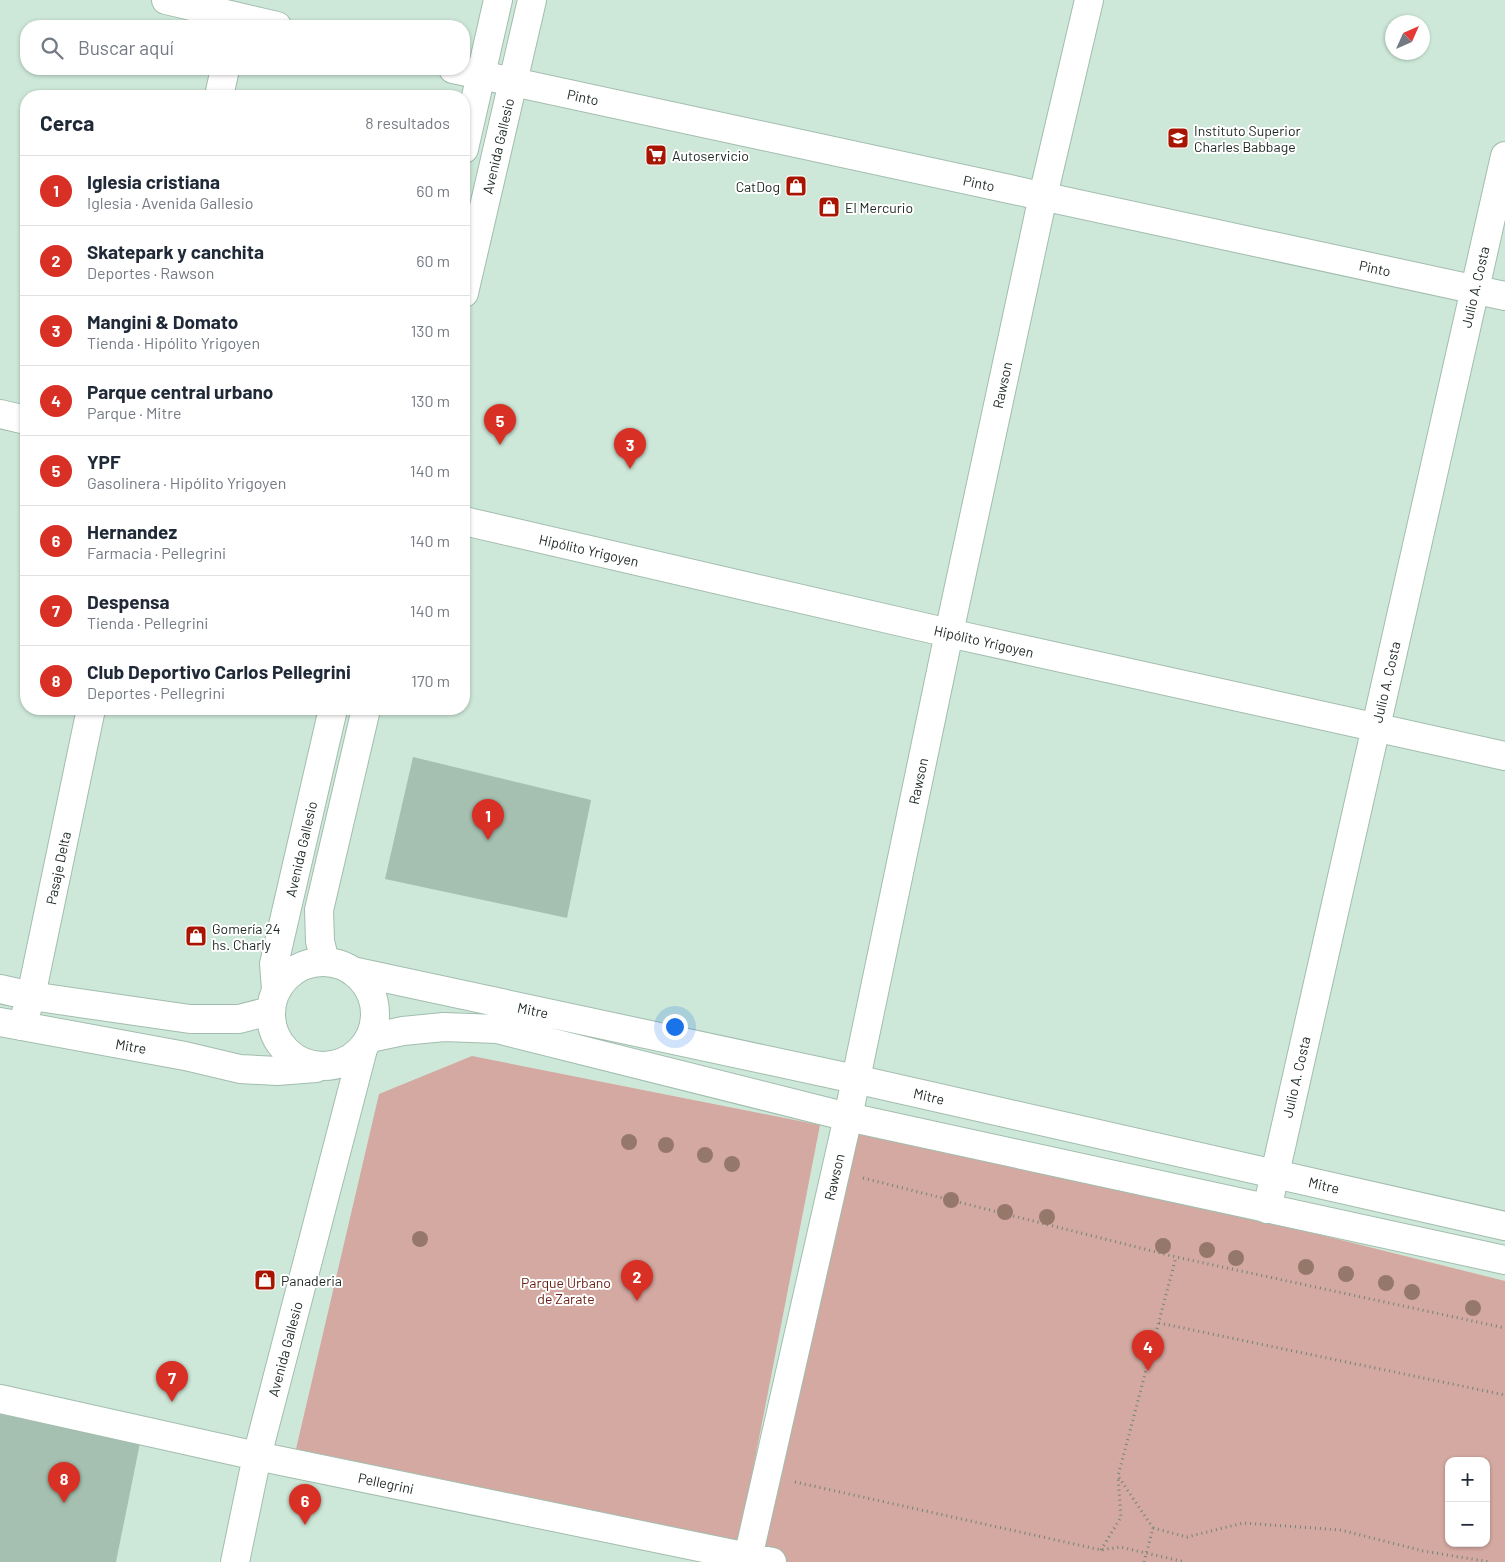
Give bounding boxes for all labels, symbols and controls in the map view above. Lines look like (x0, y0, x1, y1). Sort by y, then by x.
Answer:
north arrow (1385, 15, 1430, 60)
search box (20, 20, 470, 75)
icon: search (38, 34, 66, 62)
text: Buscar aquí (78, 36, 174, 59)
street label: Pinto (566, 85, 600, 109)
street label: Avenida Gallesio (479, 96, 517, 196)
text: Cerca (40, 110, 94, 135)
text: 8 resultados (365, 113, 450, 132)
place label: Instituto Superior Charles Babbage (1194, 122, 1301, 155)
school or university icon: Instituto Superior Charles Babbage (1166, 126, 1190, 150)
supermarket icon: Autoservicio (644, 143, 668, 167)
place label: Autoservicio (672, 147, 749, 164)
text: Iglesia cristiana (87, 170, 220, 193)
street label: Pinto (962, 171, 996, 195)
shop icon: CatDog (784, 174, 808, 198)
place label: CatDog (736, 178, 780, 195)
text: 1 (53, 181, 59, 200)
text: 60 m (416, 181, 450, 200)
text: Iglesia · Avenida Gallesio (87, 193, 254, 212)
shop icon: El Mercurio (817, 195, 841, 219)
place label: El Mercurio (845, 199, 913, 216)
text: Skatepark y canchita (87, 240, 264, 263)
street label: Julio A. Costa (1457, 245, 1493, 329)
text: 2 (52, 251, 60, 270)
text: 60 m (416, 251, 450, 270)
street label: Pinto (1358, 256, 1392, 280)
text: Deportes · Rawson (87, 263, 214, 282)
text: Mangini & Domato (87, 310, 238, 333)
text: 3 (52, 321, 60, 340)
text: 130 m (411, 321, 450, 340)
text: Tienda · Hipólito Yrigoyen (87, 333, 260, 352)
street label: Rawson (989, 360, 1015, 410)
text: Parque central urbano (87, 380, 273, 403)
text: 4 (51, 391, 61, 410)
text: 130 m (411, 391, 450, 410)
text: Parque · Mitre (87, 403, 182, 422)
pin: 5 (484, 404, 516, 445)
pin: 3 (614, 428, 646, 469)
text: YPF (87, 450, 121, 473)
text: 5 (52, 461, 60, 480)
text: 140 m (410, 461, 450, 480)
text: Gasolinera · Hipólito Yrigoyen (87, 473, 286, 492)
text: Hernandez (87, 520, 177, 543)
street label: Hipólito Yrigoyen (537, 530, 641, 570)
text: 6 (52, 531, 60, 550)
text: 140 m (410, 531, 450, 550)
text: Farmacia · Pellegrini (87, 543, 226, 562)
text: Despensa (87, 590, 170, 613)
text: 7 (52, 601, 60, 620)
text: 140 m (410, 601, 450, 620)
text: Tienda · Pellegrini (87, 613, 208, 632)
street label: Hipólito Yrigoyen (932, 621, 1036, 661)
street label: Julio A. Costa (1368, 640, 1404, 724)
text: Club Deportivo Carlos Pellegrini (87, 660, 351, 683)
text: 8 (52, 671, 60, 690)
text: 170 m (411, 671, 450, 690)
text: Deportes · Pellegrini (87, 683, 225, 702)
street label: Rawson (905, 756, 931, 806)
street label: Avenida Gallesio (282, 799, 320, 899)
pin: 1 (472, 799, 504, 840)
street label: Pasaje Delta (42, 830, 74, 906)
place label: Gomería 24 hs. Charly (212, 920, 280, 953)
shop icon: Gomería 24 hs. Charly (184, 924, 208, 948)
street label: Mitre (516, 998, 550, 1022)
your location (662, 1014, 688, 1040)
street label: Mitre (114, 1035, 148, 1057)
street label: Julio A. Costa (1278, 1035, 1314, 1119)
street label: Mitre (912, 1084, 946, 1108)
street label: Rawson (820, 1152, 848, 1202)
street label: Mitre (1307, 1173, 1341, 1197)
pin: 2 (621, 1260, 653, 1301)
shop icon: Panaderia (253, 1268, 277, 1292)
place label: Panaderia (281, 1272, 342, 1289)
park label: Parque Urbano de Zarate (521, 1274, 611, 1307)
street label: Avenida Gallesio (264, 1299, 306, 1399)
pin: 4 (1132, 1330, 1164, 1371)
pin: 7 (156, 1361, 188, 1402)
map controls (1445, 1457, 1490, 1547)
button: + (1445, 1457, 1490, 1502)
pin: 8 (48, 1462, 80, 1503)
street label: Pellegrini (357, 1469, 415, 1497)
pin: 6 (289, 1484, 321, 1525)
button: − (1445, 1502, 1490, 1547)

